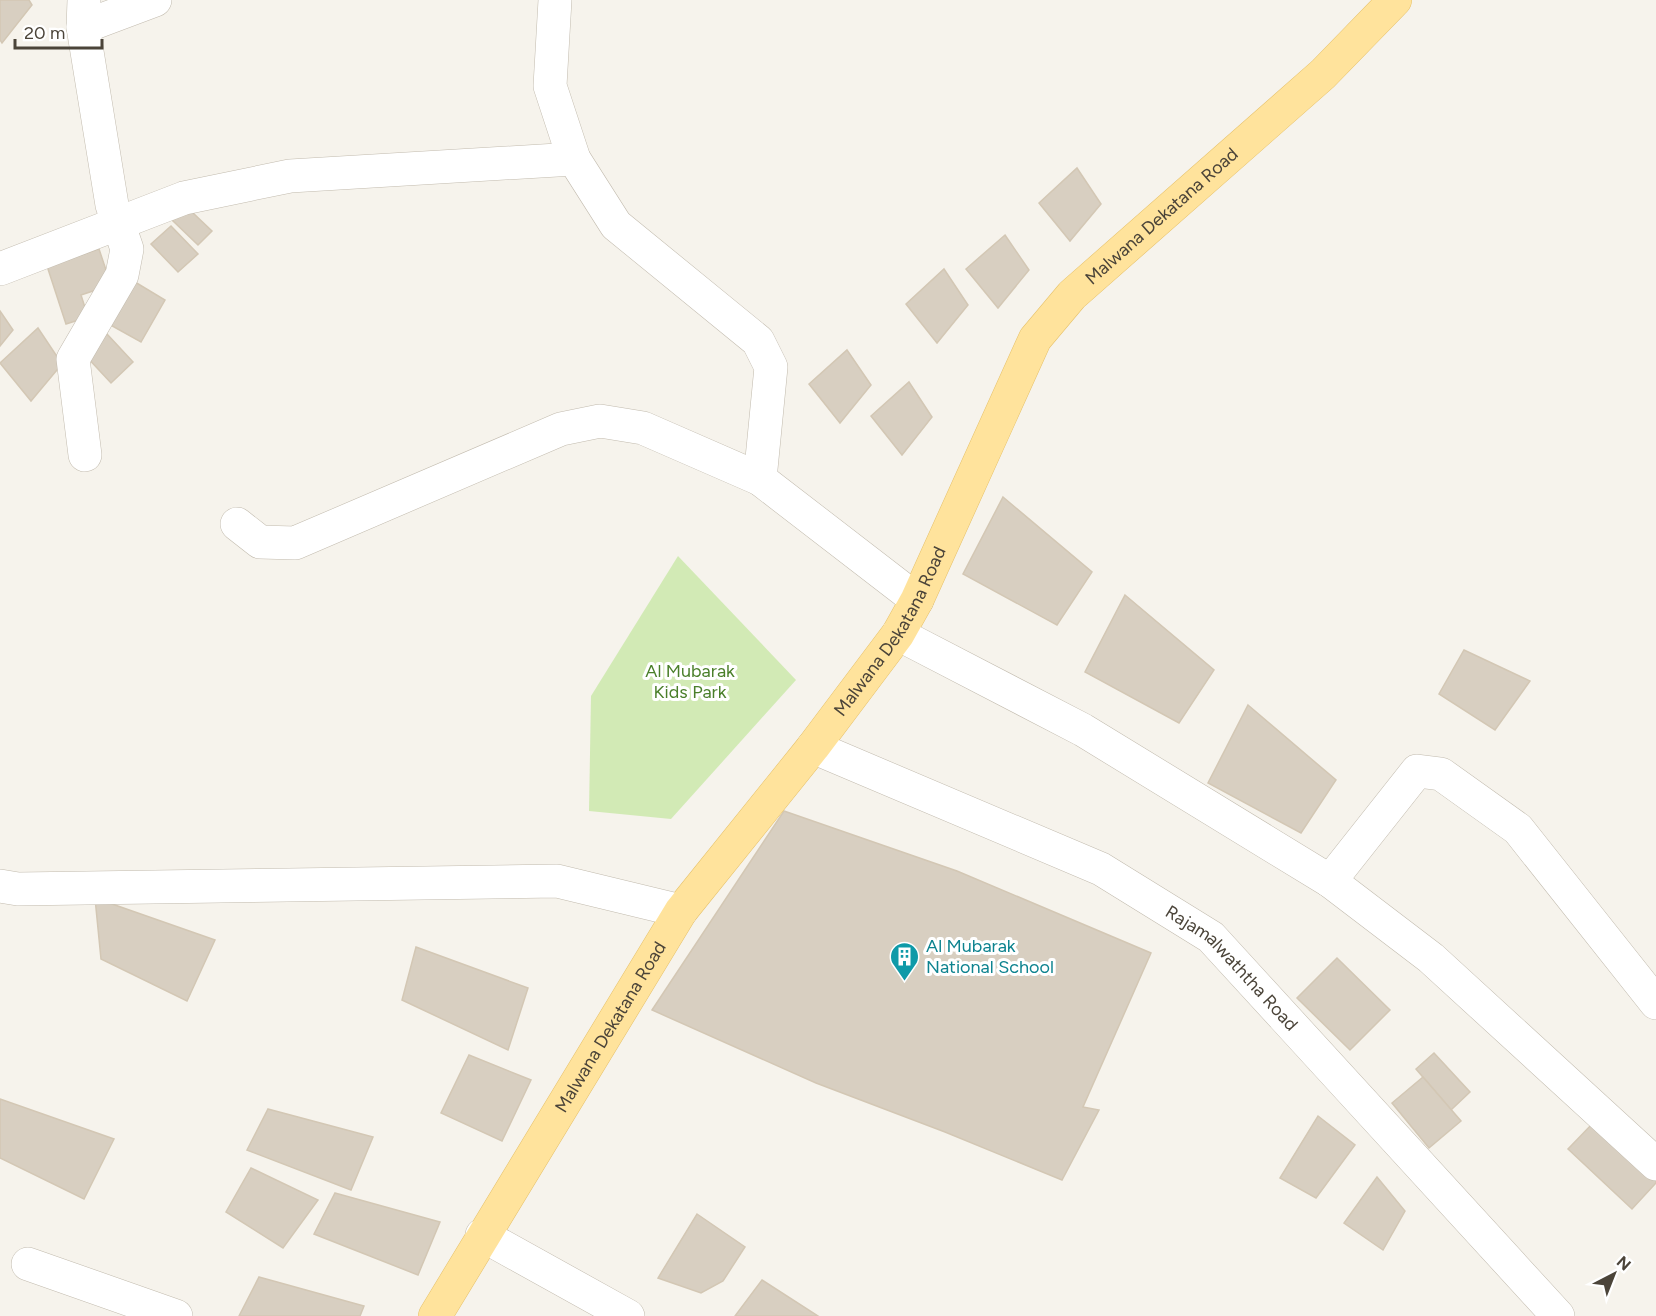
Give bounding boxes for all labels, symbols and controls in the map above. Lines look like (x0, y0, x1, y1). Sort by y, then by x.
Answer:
scale bar (15, 12, 102, 50)
text: 20 m (24, 22, 65, 44)
street label: Malwana Dekatana Road (1081, 143, 1242, 289)
street label: Malwana Dekatana Road (829, 543, 951, 720)
park label: Al Mubarak Kids Park (645, 660, 735, 703)
street label: Rajamalwaththa Road (1161, 901, 1302, 1035)
place label: Al Mubarak National School (926, 935, 1054, 978)
street label: Malwana Dekatana Road (550, 938, 671, 1117)
building icon: Al Mubarak National School (889, 940, 921, 982)
north arrow (1584, 1244, 1644, 1304)
text: N (1613, 1252, 1635, 1274)

